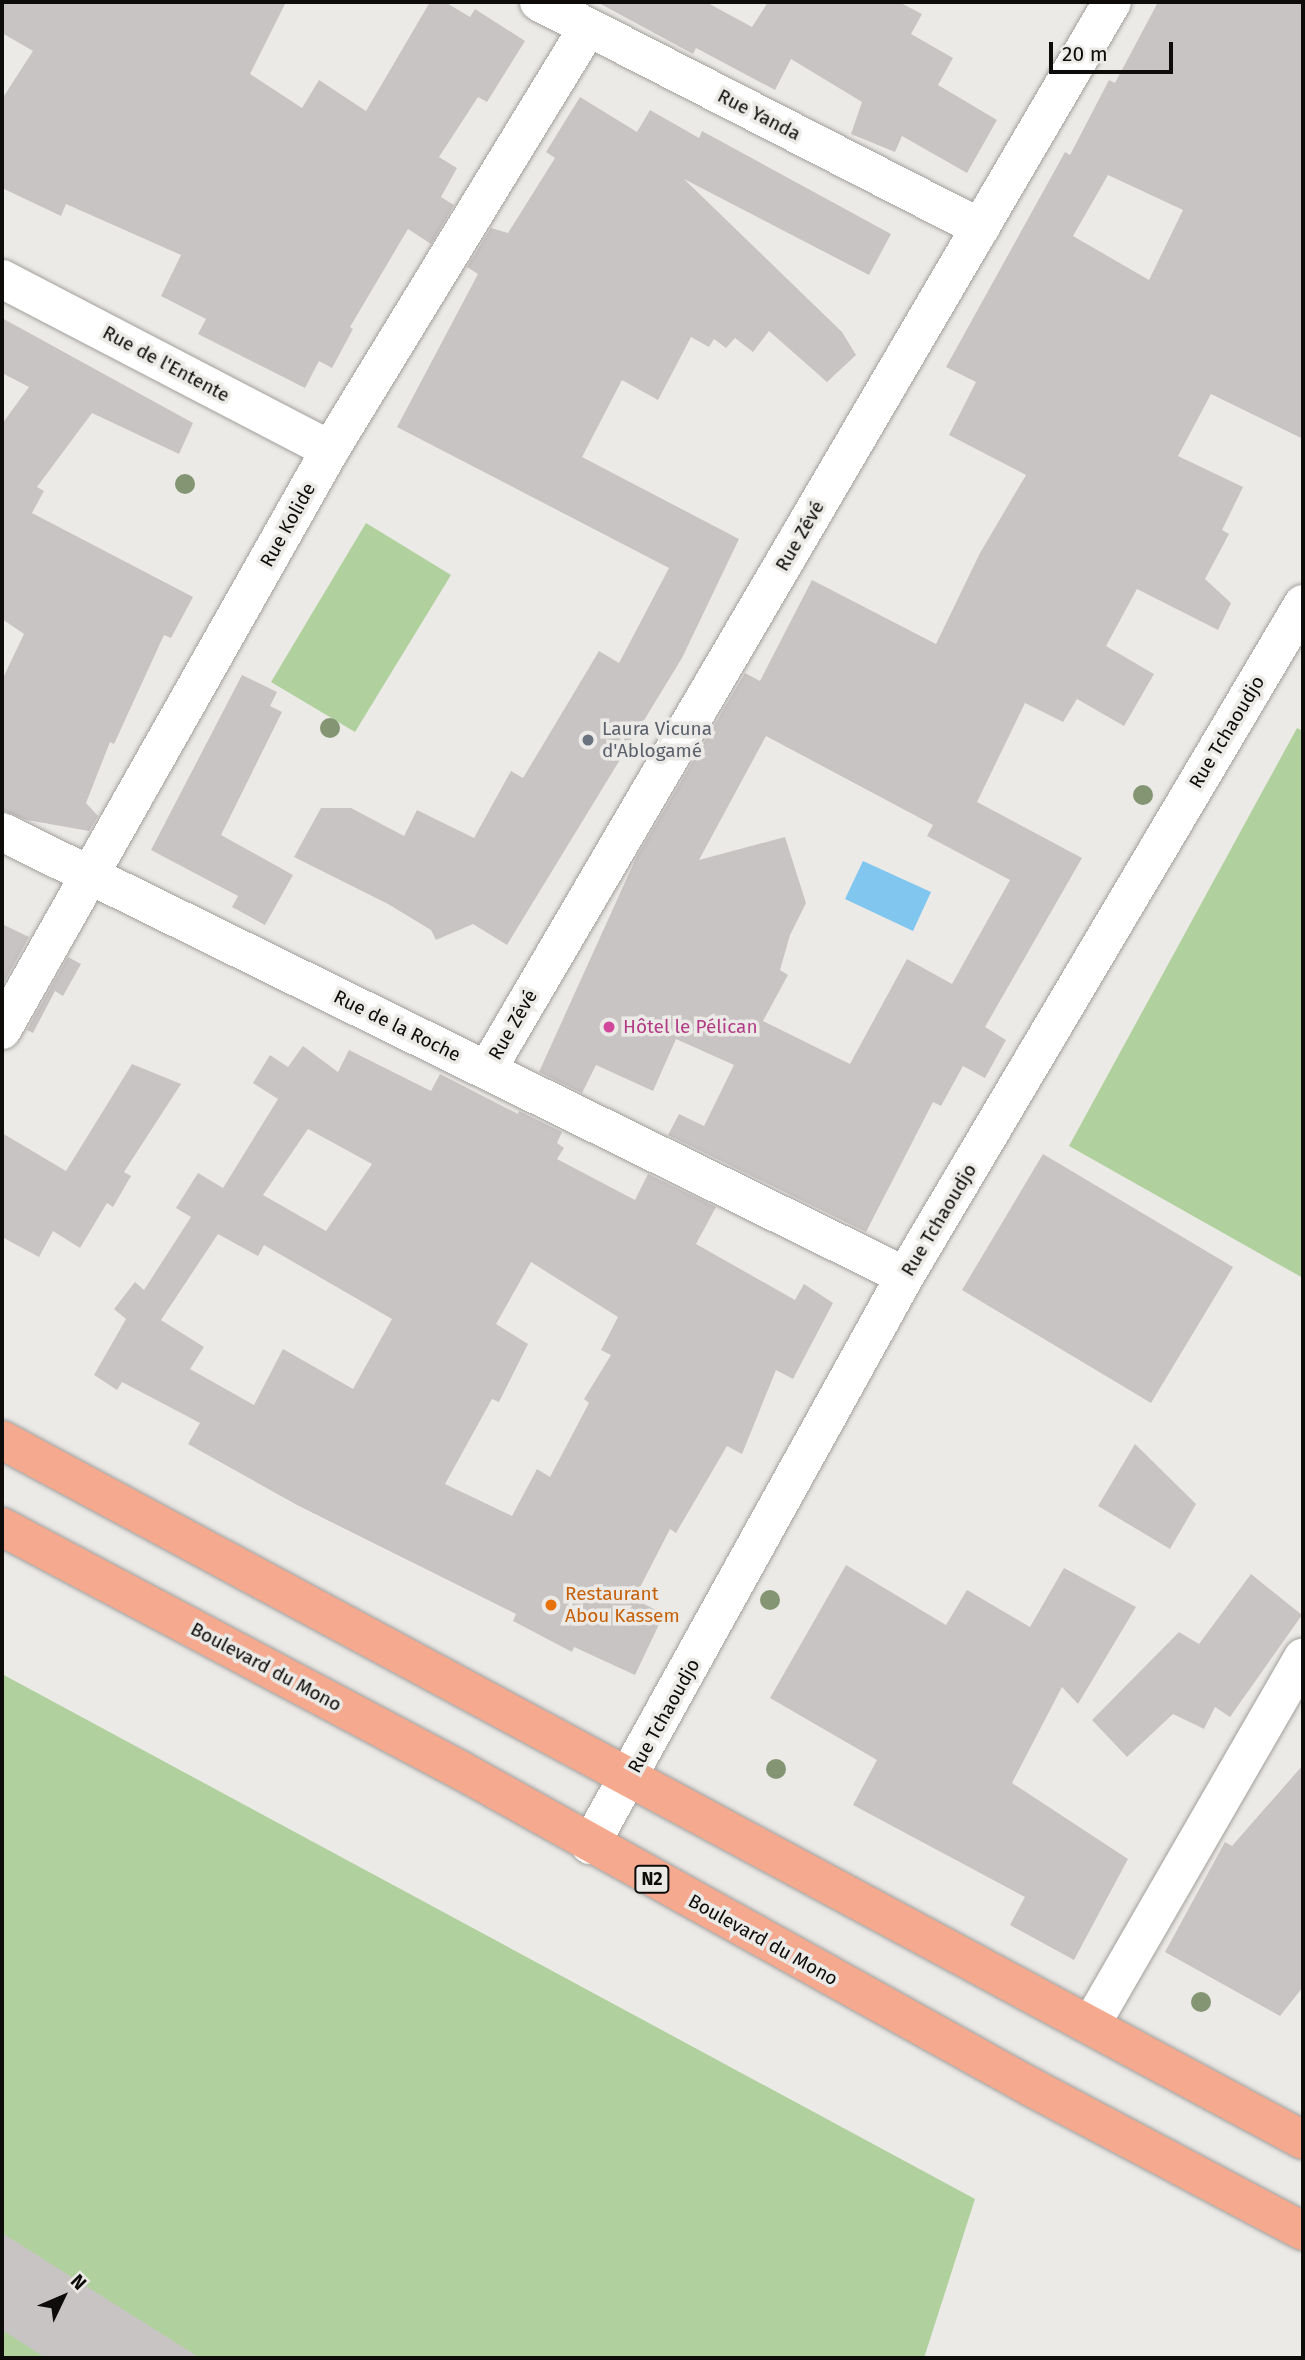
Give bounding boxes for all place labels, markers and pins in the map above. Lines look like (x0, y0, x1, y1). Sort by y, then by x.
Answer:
place label: Laura Vicuna d'Ablogamé (602, 718, 712, 762)
marker: Laura Vicuna d'Ablogamé (580, 732, 596, 748)
place label: Hôtel le Pélican (623, 1016, 758, 1038)
marker: Hôtel le Pélican (601, 1019, 617, 1035)
place label: Restaurant Abou Kassem (565, 1583, 680, 1627)
marker: Restaurant Abou Kassem (543, 1597, 559, 1613)

